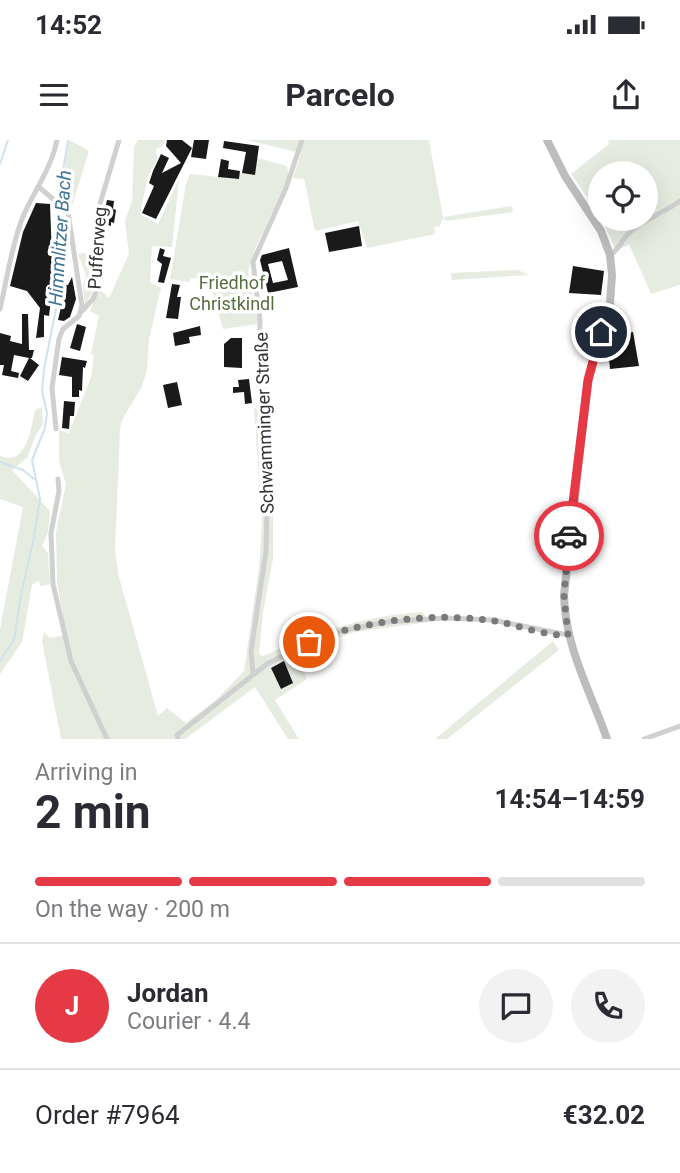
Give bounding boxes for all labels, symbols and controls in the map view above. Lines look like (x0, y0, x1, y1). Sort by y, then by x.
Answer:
text: 14:52 (35, 10, 102, 40)
icon: menu (35, 76, 73, 114)
text: Parcelo (285, 76, 395, 114)
icon: share (607, 76, 645, 114)
map controls (588, 161, 658, 231)
button: locate (588, 161, 658, 231)
water label: Himmlitzer Bach (44, 169, 76, 307)
street label: Pufferweg (84, 206, 110, 290)
park label: Friedhof Christkindl (189, 272, 275, 314)
pin (571, 302, 631, 362)
icon: home (582, 313, 620, 351)
street label: Schwamminger Straße (250, 332, 278, 514)
courier (534, 501, 604, 571)
icon: car (550, 517, 588, 555)
pin (279, 612, 339, 672)
icon: bag (290, 623, 328, 661)
text: Arriving in (35, 759, 138, 786)
text: 14:54–14:59 (495, 784, 645, 814)
text: 2 min (35, 785, 151, 839)
text: On the way · 200 m (35, 896, 230, 923)
button: chat (479, 969, 553, 1043)
button: phone (571, 969, 645, 1043)
text: Jordan (127, 978, 209, 1008)
text: J (65, 991, 79, 1021)
text: Courier · 4.4 (127, 1008, 250, 1035)
text: Order #7964 (35, 1100, 180, 1130)
text: €32.02 (563, 1100, 645, 1130)

